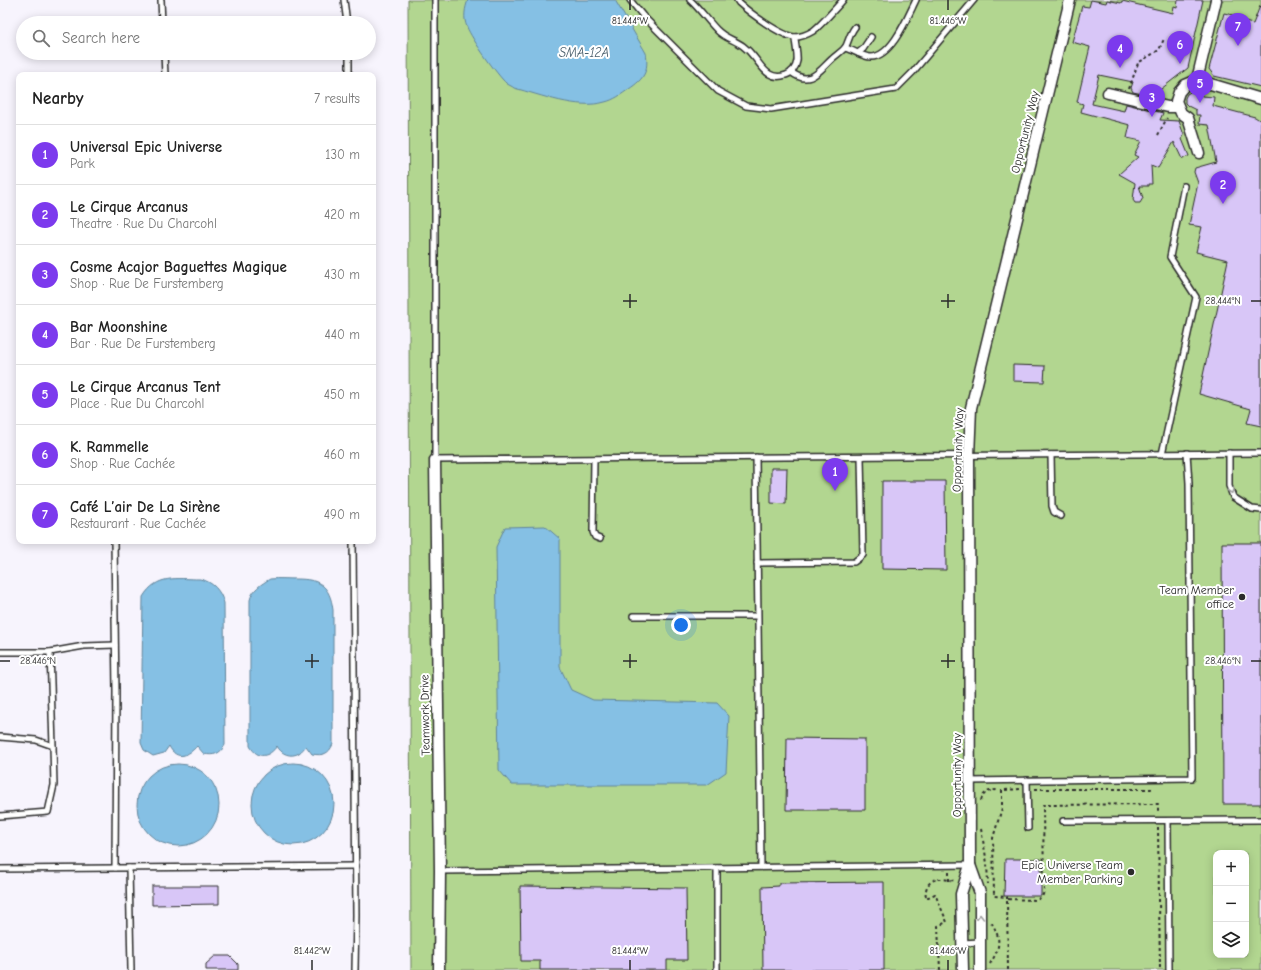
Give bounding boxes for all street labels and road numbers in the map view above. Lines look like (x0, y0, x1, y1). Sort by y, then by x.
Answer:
street label: Opportunity Way (1008, 89, 1042, 175)
street label: Opportunity Way (950, 407, 966, 492)
street label: Teamwork Drive (417, 674, 433, 756)
street label: Opportunity Way (950, 732, 964, 817)

